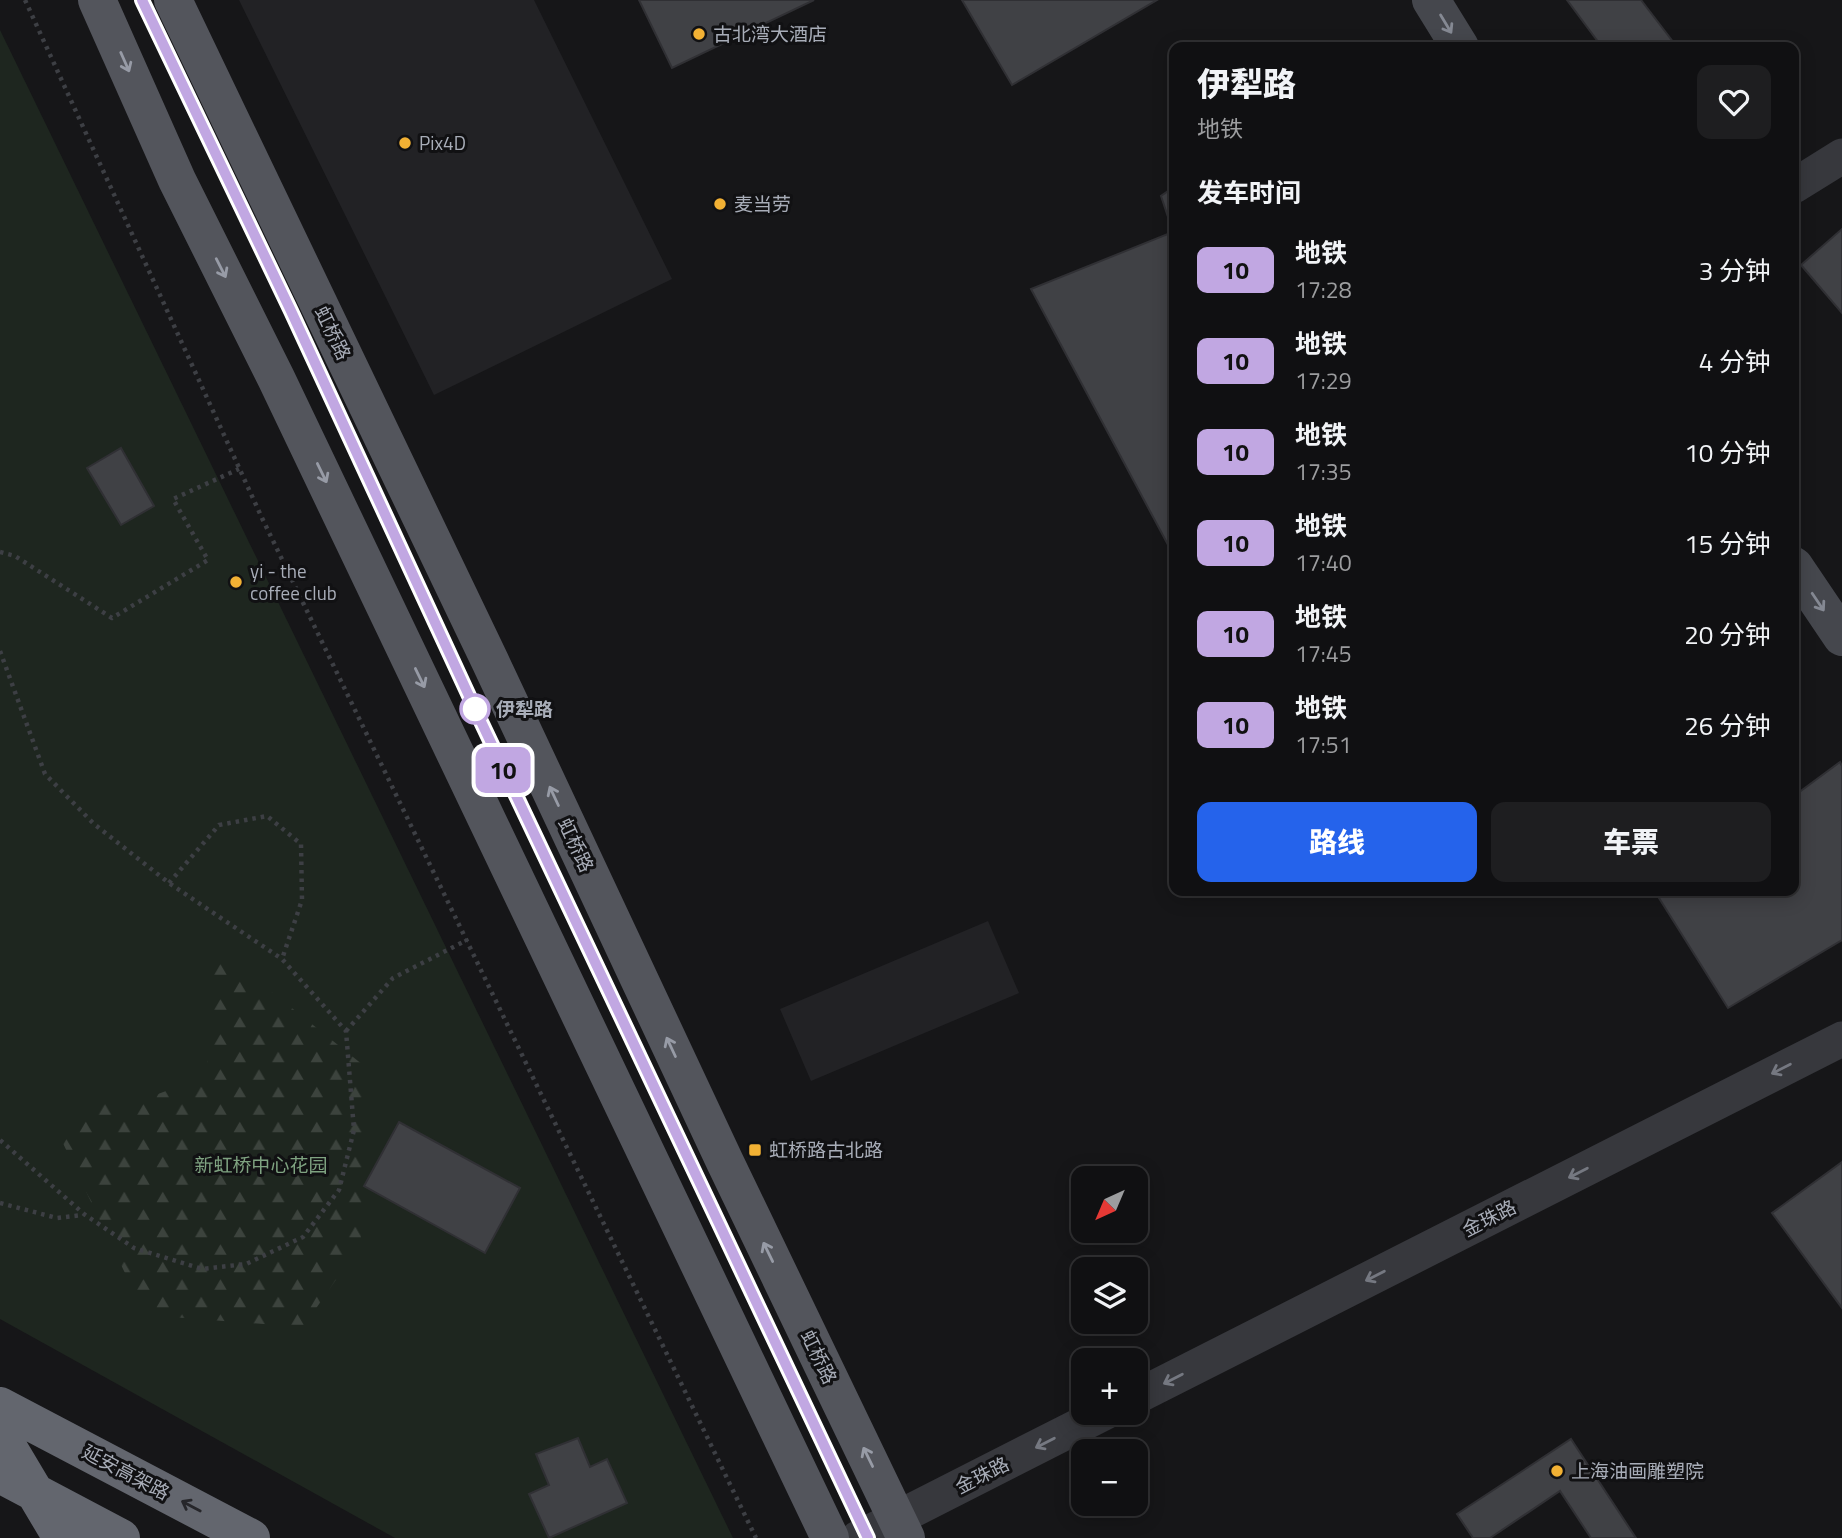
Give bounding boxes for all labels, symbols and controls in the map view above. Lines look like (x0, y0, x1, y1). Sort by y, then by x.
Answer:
one-way arrow (1439, 13, 1453, 33)
place label: 古北湾大酒店 (713, 19, 827, 48)
marker: 古北湾大酒店 (691, 26, 707, 42)
one-way arrow (119, 51, 132, 73)
text: 伊犁路 (1197, 59, 1296, 109)
button: heart (1697, 65, 1771, 139)
text: 地铁 (1197, 111, 1243, 146)
place label: Pix4D (419, 128, 466, 157)
marker: Pix4D (397, 135, 413, 151)
text: 发车时间 (1197, 173, 1301, 212)
place label: 麦当劳 (734, 189, 791, 218)
marker: 麦当劳 (712, 196, 728, 212)
text: 地铁 (1295, 233, 1347, 272)
text: 3 分钟 (1699, 251, 1771, 290)
text: 10 (1222, 252, 1249, 288)
one-way arrow (215, 257, 229, 278)
text: 17:28 (1295, 272, 1352, 307)
street label: 虹桥路 (308, 301, 359, 365)
text: 地铁 (1295, 324, 1347, 363)
text: 4 分钟 (1699, 342, 1771, 381)
text: 10 (1222, 343, 1249, 379)
text: 17:29 (1295, 363, 1352, 398)
text: 地铁 (1295, 415, 1347, 454)
text: 10 分钟 (1684, 433, 1771, 472)
text: 10 (1222, 434, 1249, 470)
text: 17:35 (1295, 454, 1352, 489)
one-way arrow (315, 462, 329, 483)
text: 地铁 (1295, 506, 1347, 545)
text: 15 分钟 (1684, 524, 1771, 563)
text: 10 (1222, 525, 1249, 561)
text: 17:40 (1295, 545, 1352, 580)
place label: yi - the coffee club (250, 556, 337, 607)
marker: yi - the coffee club (228, 574, 244, 590)
one-way arrow (1811, 591, 1825, 611)
text: 地铁 (1295, 597, 1347, 636)
text: 20 分钟 (1684, 615, 1771, 654)
text: 10 (1222, 616, 1249, 652)
text: 17:45 (1295, 636, 1352, 671)
one-way arrow (414, 667, 427, 688)
text: 地铁 (1295, 688, 1347, 727)
marker: 伊犁路 (460, 694, 490, 724)
place label: 伊犁路 (496, 694, 553, 723)
text: 26 分钟 (1684, 706, 1771, 745)
text: 10 (1222, 707, 1249, 743)
text: 17:51 (1295, 727, 1352, 762)
line badge: 10 (472, 747, 534, 793)
text: 10 (490, 752, 516, 788)
one-way arrow (546, 786, 560, 807)
button: 路线 (1197, 802, 1477, 882)
button: 车票 (1491, 802, 1771, 882)
street label: 虹桥路 (551, 813, 602, 877)
one-way arrow (664, 1037, 677, 1058)
one-way arrow (1771, 1063, 1792, 1077)
place label: 虹桥路古北路 (769, 1135, 883, 1164)
marker: 虹桥路古北路 (747, 1142, 763, 1158)
park label: 新虹桥中心花园 (194, 1150, 328, 1179)
north arrow (1071, 1166, 1148, 1242)
map controls (1071, 1166, 1148, 1516)
one-way arrow (1568, 1166, 1589, 1180)
street label: 金珠路 (1457, 1192, 1521, 1243)
one-way arrow (761, 1242, 775, 1263)
button: layers (1071, 1257, 1148, 1334)
one-way arrow (1366, 1269, 1386, 1283)
street label: 虹桥路 (794, 1325, 845, 1389)
button: + (1071, 1348, 1148, 1425)
one-way arrow (1163, 1372, 1184, 1386)
street label: 延安高架路 (77, 1436, 175, 1507)
one-way arrow (1036, 1437, 1056, 1451)
button: − (1071, 1439, 1148, 1516)
one-way arrow (860, 1447, 874, 1468)
street label: 金珠路 (950, 1449, 1014, 1500)
place label: 上海油画雕塑院 (1571, 1456, 1704, 1485)
marker: 上海油画雕塑院 (1549, 1463, 1565, 1479)
one-way arrow (181, 1499, 202, 1513)

